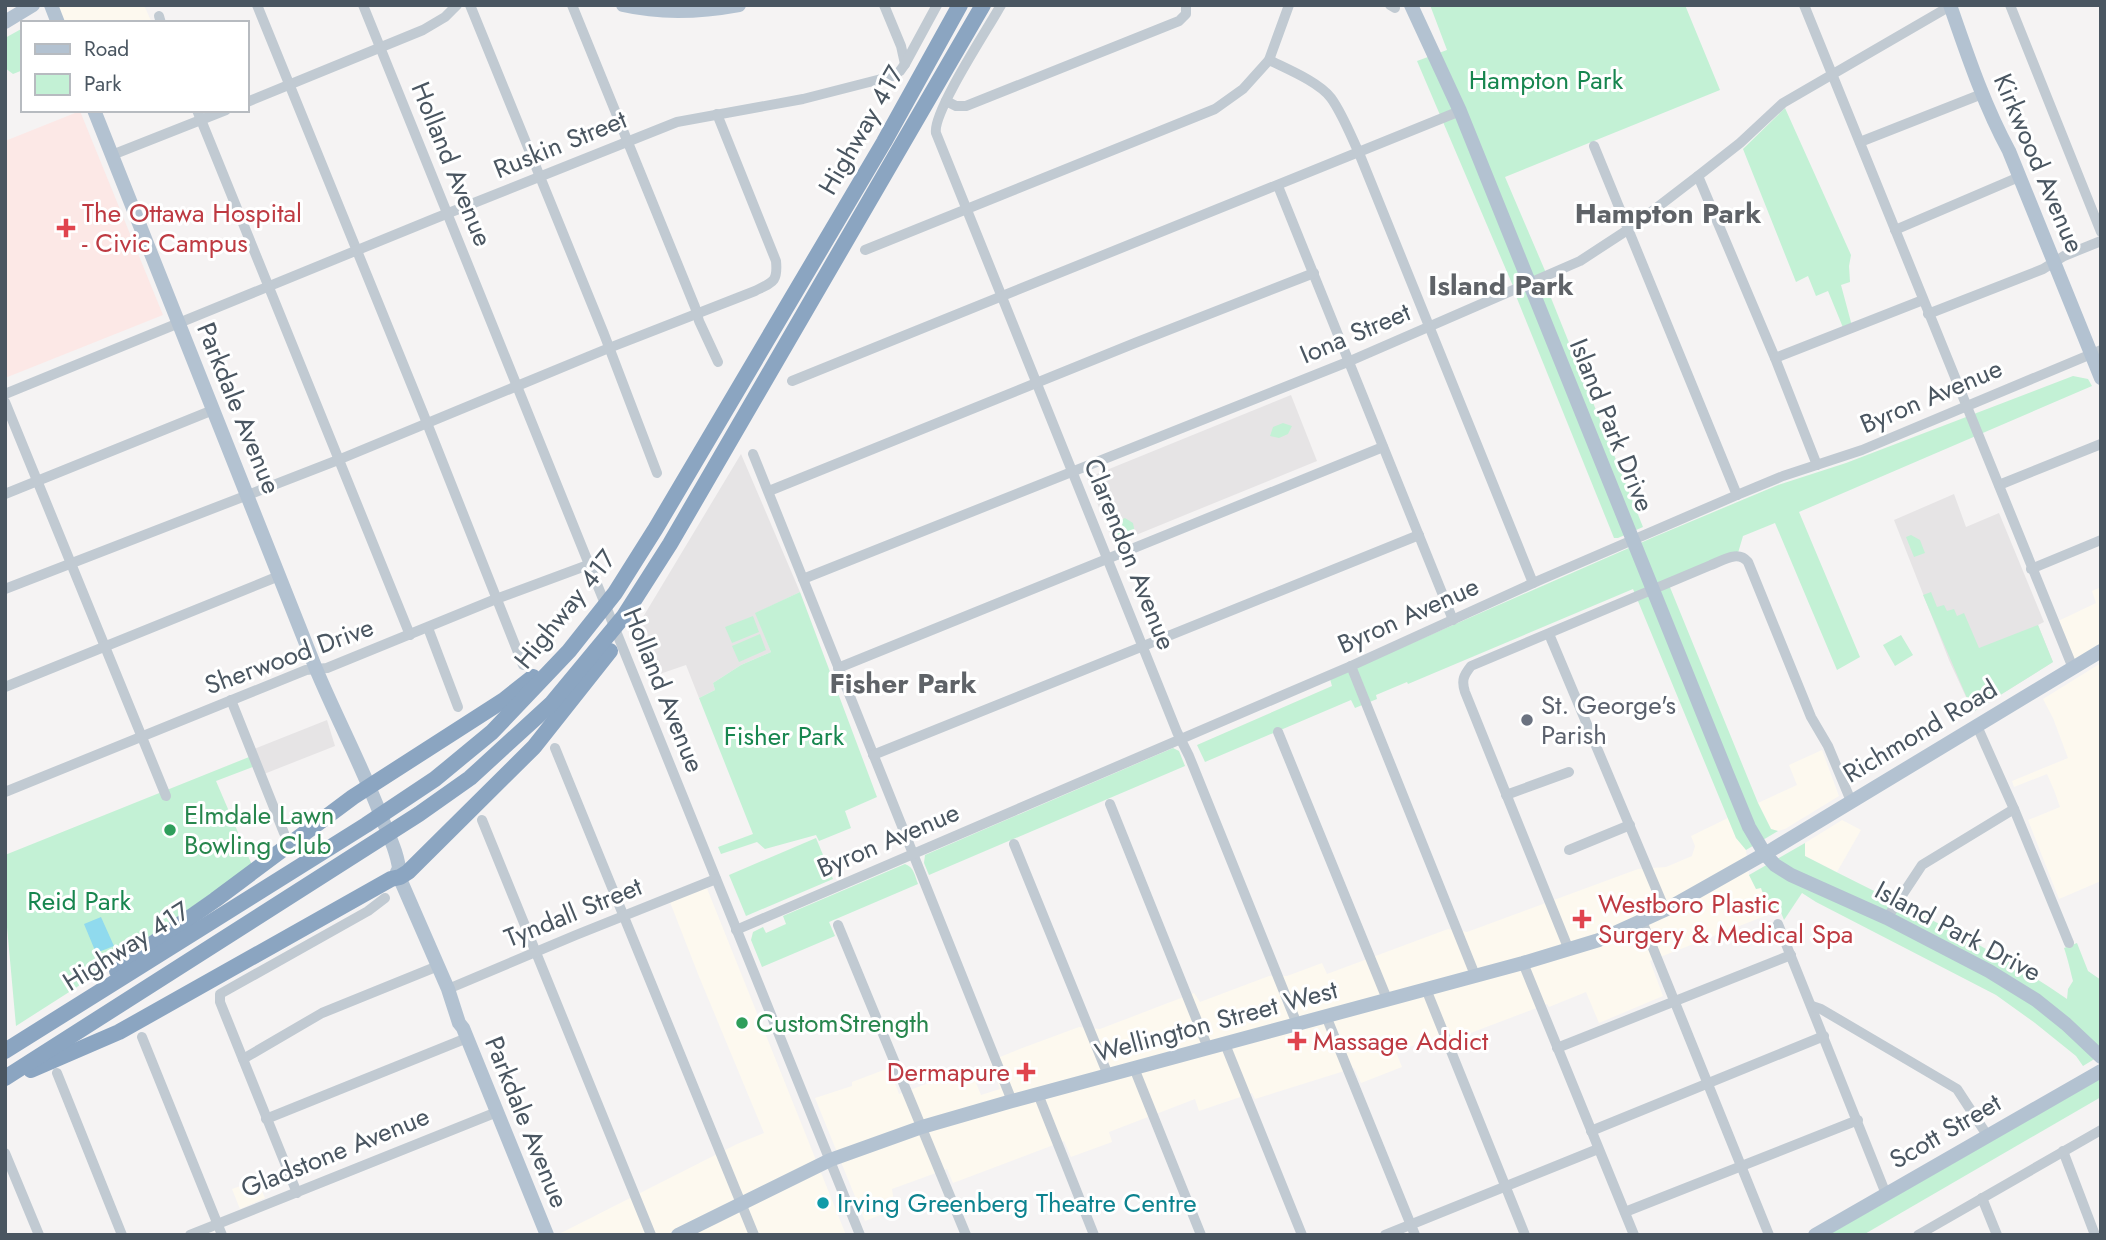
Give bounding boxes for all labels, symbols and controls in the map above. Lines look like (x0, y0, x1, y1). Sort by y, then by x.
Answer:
legend (21, 21, 248, 112)
text: Road (84, 34, 129, 64)
street label: Highway 417 (809, 58, 914, 202)
park label: Hampton Park (1469, 61, 1624, 99)
street label: Kirkwood Avenue (1984, 67, 2094, 259)
text: Park (84, 69, 122, 99)
street label: Holland Avenue (402, 76, 502, 252)
street label: Ruskin Street (488, 100, 633, 188)
district label: Hampton Park (1575, 193, 1761, 234)
place label: The Ottawa Hospital - Civic Campus (82, 194, 302, 262)
marker: The Ottawa Hospital - Civic Campus (56, 218, 76, 238)
district label: Island Park (1428, 265, 1574, 306)
street label: Iona Street (1294, 292, 1417, 373)
street label: Parkdale Avenue (187, 317, 291, 499)
street label: Island Park Drive (1560, 333, 1664, 517)
street label: Byron Avenue (1854, 349, 2008, 443)
street label: Clarendon Avenue (1074, 453, 1186, 655)
street label: Highway 417 (505, 541, 625, 677)
street label: Byron Avenue (1331, 567, 1485, 663)
street label: Holland Avenue (614, 602, 714, 778)
street label: Sherwood Drive (199, 608, 379, 704)
district label: Fisher Park (829, 663, 977, 704)
street label: Richmond Road (1836, 670, 2004, 792)
place label: St. George's Parish (1541, 686, 1676, 754)
marker: St. George's Parish (1519, 712, 1535, 728)
park label: Fisher Park (724, 717, 845, 755)
street label: Byron Avenue (811, 793, 965, 887)
place label: Elmdale Lawn Bowling Club (184, 796, 334, 864)
marker: Elmdale Lawn Bowling Club (162, 822, 178, 838)
street label: Tyndall Street (498, 867, 648, 957)
street label: Island Park Drive (1868, 871, 2048, 991)
park label: Reid Park (27, 882, 131, 920)
place label: Westboro Plastic Surgery & Medical Spa (1598, 885, 1853, 953)
street label: Highway 417 (55, 892, 197, 1000)
marker: Westboro Plastic Surgery & Medical Spa (1572, 909, 1592, 929)
street label: Wellington Street West (1090, 970, 1342, 1072)
place label: CustomStrength (756, 1004, 929, 1042)
marker: CustomStrength (734, 1015, 750, 1031)
place label: Massage Addict (1313, 1022, 1489, 1060)
street label: Parkdale Avenue (475, 1031, 579, 1213)
marker: Massage Addict (1287, 1031, 1307, 1051)
place label: Dermapure (887, 1053, 1010, 1091)
marker: Dermapure (1016, 1062, 1036, 1082)
street label: Scott Street (1882, 1083, 2008, 1178)
street label: Gladstone Avenue (235, 1097, 435, 1207)
place label: Irving Greenberg Theatre Centre (837, 1184, 1197, 1222)
marker: Irving Greenberg Theatre Centre (815, 1195, 831, 1211)

